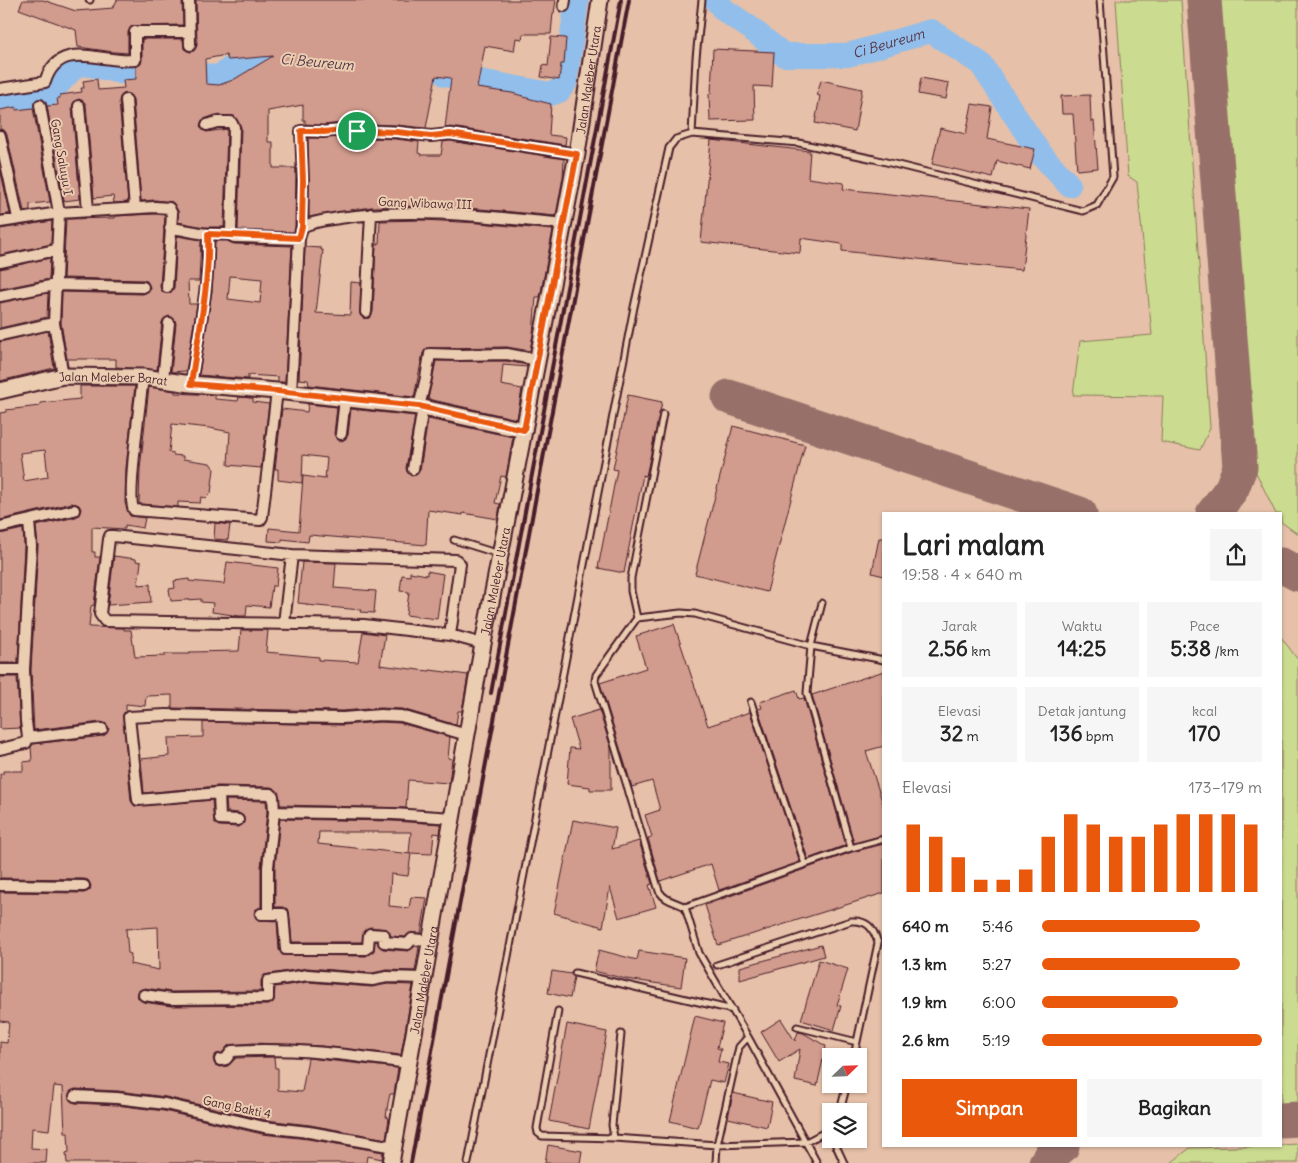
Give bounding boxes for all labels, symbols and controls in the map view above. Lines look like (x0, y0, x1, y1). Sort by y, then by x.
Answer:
street label: Jalan Maleber Utara (573, 24, 604, 135)
water label: Ci Beureum (850, 24, 927, 62)
water label: Ci Beureum (279, 50, 355, 74)
pin (336, 110, 378, 152)
icon: arrive (343, 117, 371, 145)
street label: Gang Saluyu I (48, 118, 76, 196)
street label: Gang Wibawa III (378, 194, 472, 212)
street label: Jalan Maleber Barat (57, 368, 169, 388)
street label: Jalan Maleber Utara (477, 526, 513, 636)
text: Lari malam (902, 527, 1045, 563)
button: share (1210, 529, 1262, 581)
text: 19:58 · 4 × 640 m (902, 564, 1023, 584)
text: Jarak (941, 617, 977, 635)
text: Waktu (1062, 617, 1102, 635)
text: Pace (1189, 617, 1220, 635)
text: 2.56 (928, 635, 968, 662)
text: 14:25 (1058, 635, 1106, 662)
text: 5:38 (1170, 635, 1211, 662)
text: km (968, 642, 991, 660)
text: /km (1211, 642, 1239, 660)
text: Elevasi (938, 702, 981, 720)
text: Detak jantung (1038, 702, 1126, 720)
text: kcal (1192, 702, 1217, 720)
text: 32 (940, 720, 963, 747)
text: 136 (1050, 720, 1083, 747)
text: 170 (1188, 720, 1221, 747)
text: m (963, 727, 979, 745)
text: bpm (1083, 727, 1114, 745)
text: Elevasi (902, 777, 951, 797)
text: 173–179 m (1188, 777, 1262, 797)
text: 640 m (902, 916, 949, 936)
text: 5:46 (982, 916, 1013, 936)
street label: Jalan Maleber Utara (407, 924, 440, 1035)
text: 1.3 km (902, 954, 947, 974)
text: 5:27 (982, 954, 1011, 974)
text: 1.9 km (902, 992, 947, 1012)
text: 6:00 (982, 992, 1016, 1012)
text: 2.6 km (902, 1030, 949, 1050)
text: 5:19 (982, 1030, 1010, 1050)
north arrow (822, 1048, 868, 1092)
map controls (822, 1048, 867, 1148)
button: Simpan (902, 1079, 1077, 1137)
button: Bagikan (1087, 1079, 1262, 1137)
street label: Gang Bakti 4 (202, 1092, 273, 1122)
button: layers (822, 1103, 867, 1148)

